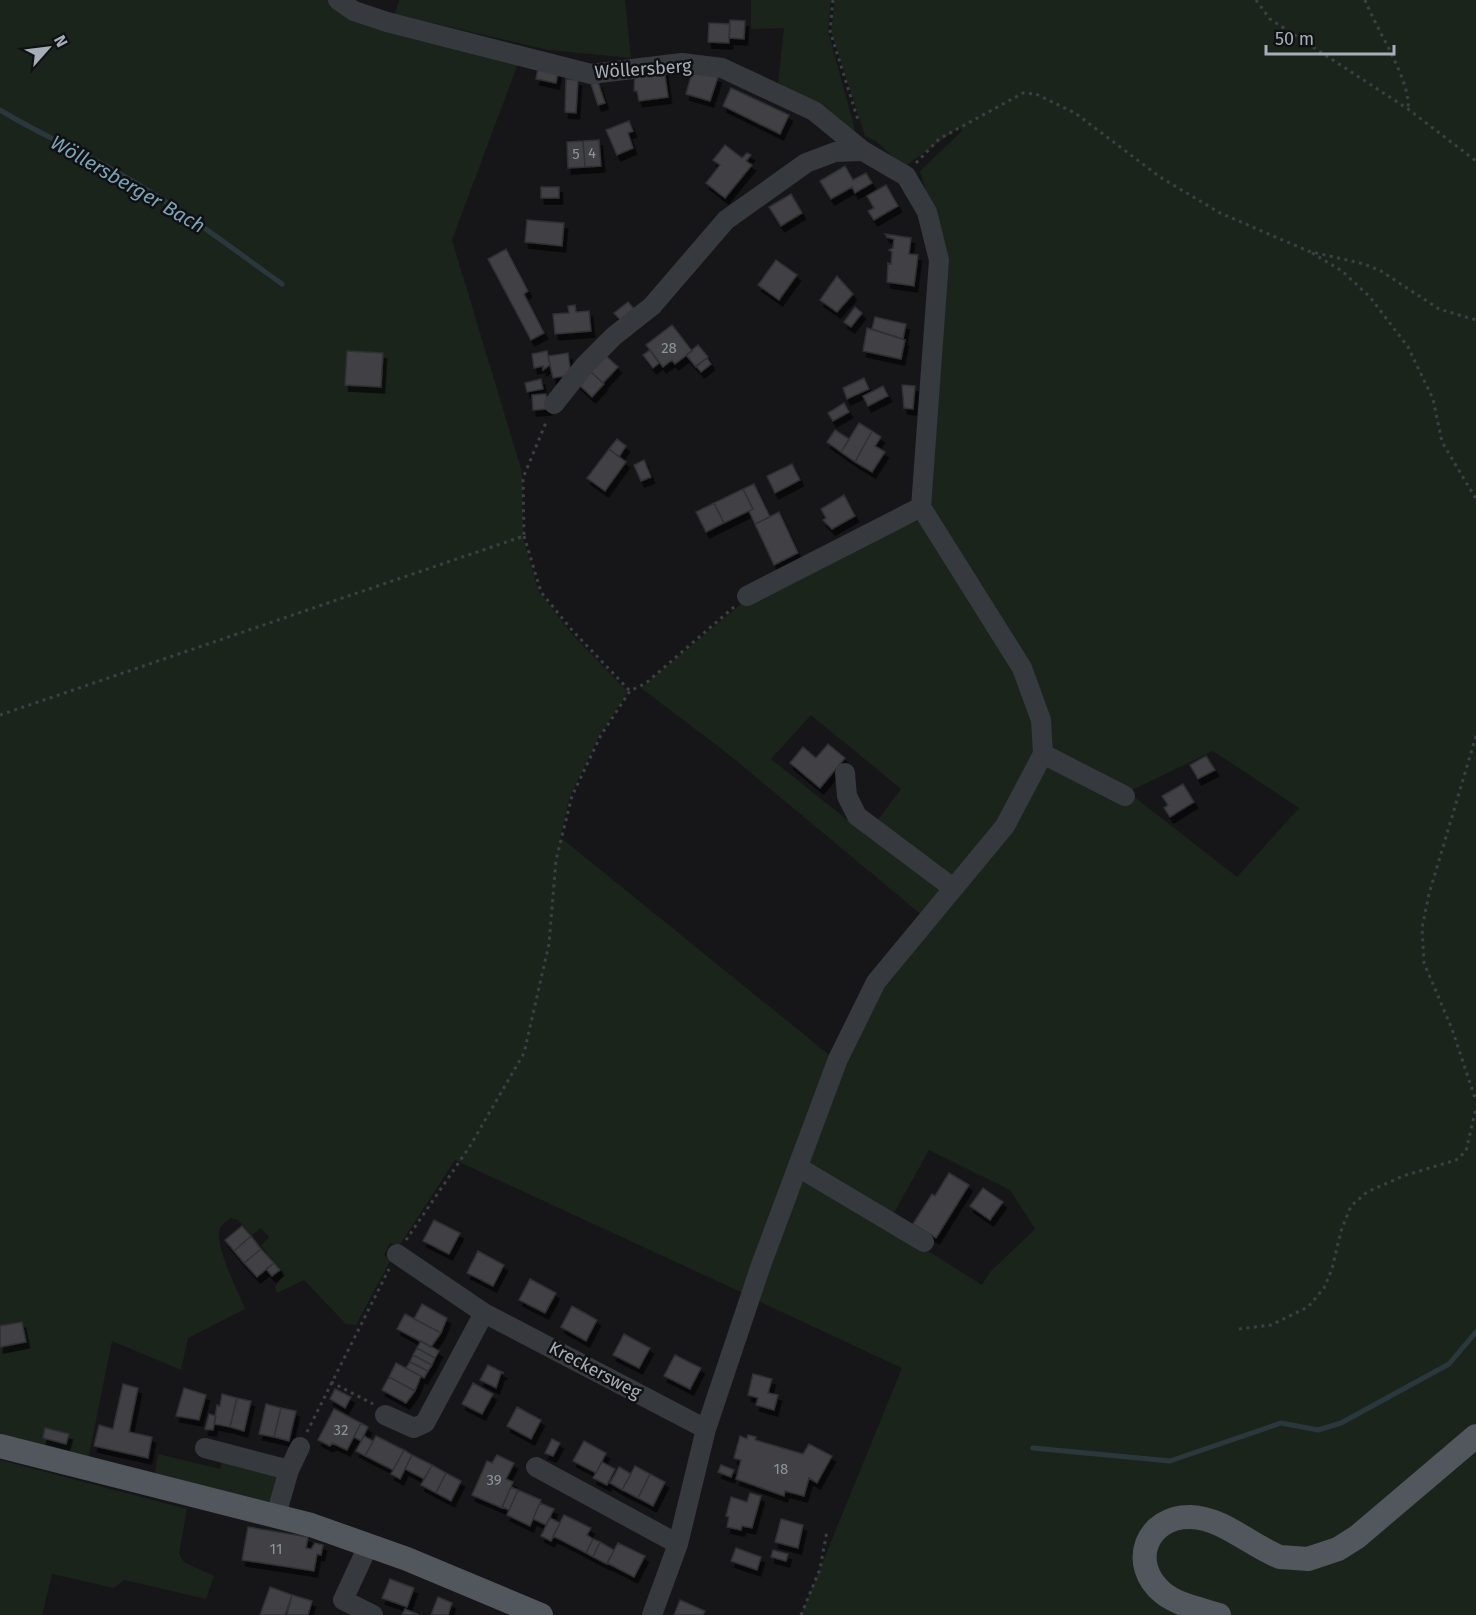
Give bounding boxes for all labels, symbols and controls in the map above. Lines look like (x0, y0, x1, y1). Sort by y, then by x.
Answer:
north arrow (18, 18, 78, 78)
scale bar (1266, 18, 1394, 56)
text: 50 m (1275, 28, 1314, 50)
text: N (50, 32, 72, 50)
street label: Wöllersberg (594, 55, 693, 83)
water label: Wöllersberger Bach (47, 130, 209, 238)
house number: 4 (588, 144, 596, 162)
house number: 5 (572, 145, 580, 163)
house number: 28 (661, 339, 677, 357)
street label: Kreckersweg (545, 1337, 645, 1404)
house number: 32 (334, 1421, 348, 1439)
house number: 18 (774, 1460, 788, 1478)
house number: 39 (486, 1471, 502, 1489)
house number: 11 (270, 1540, 282, 1558)

